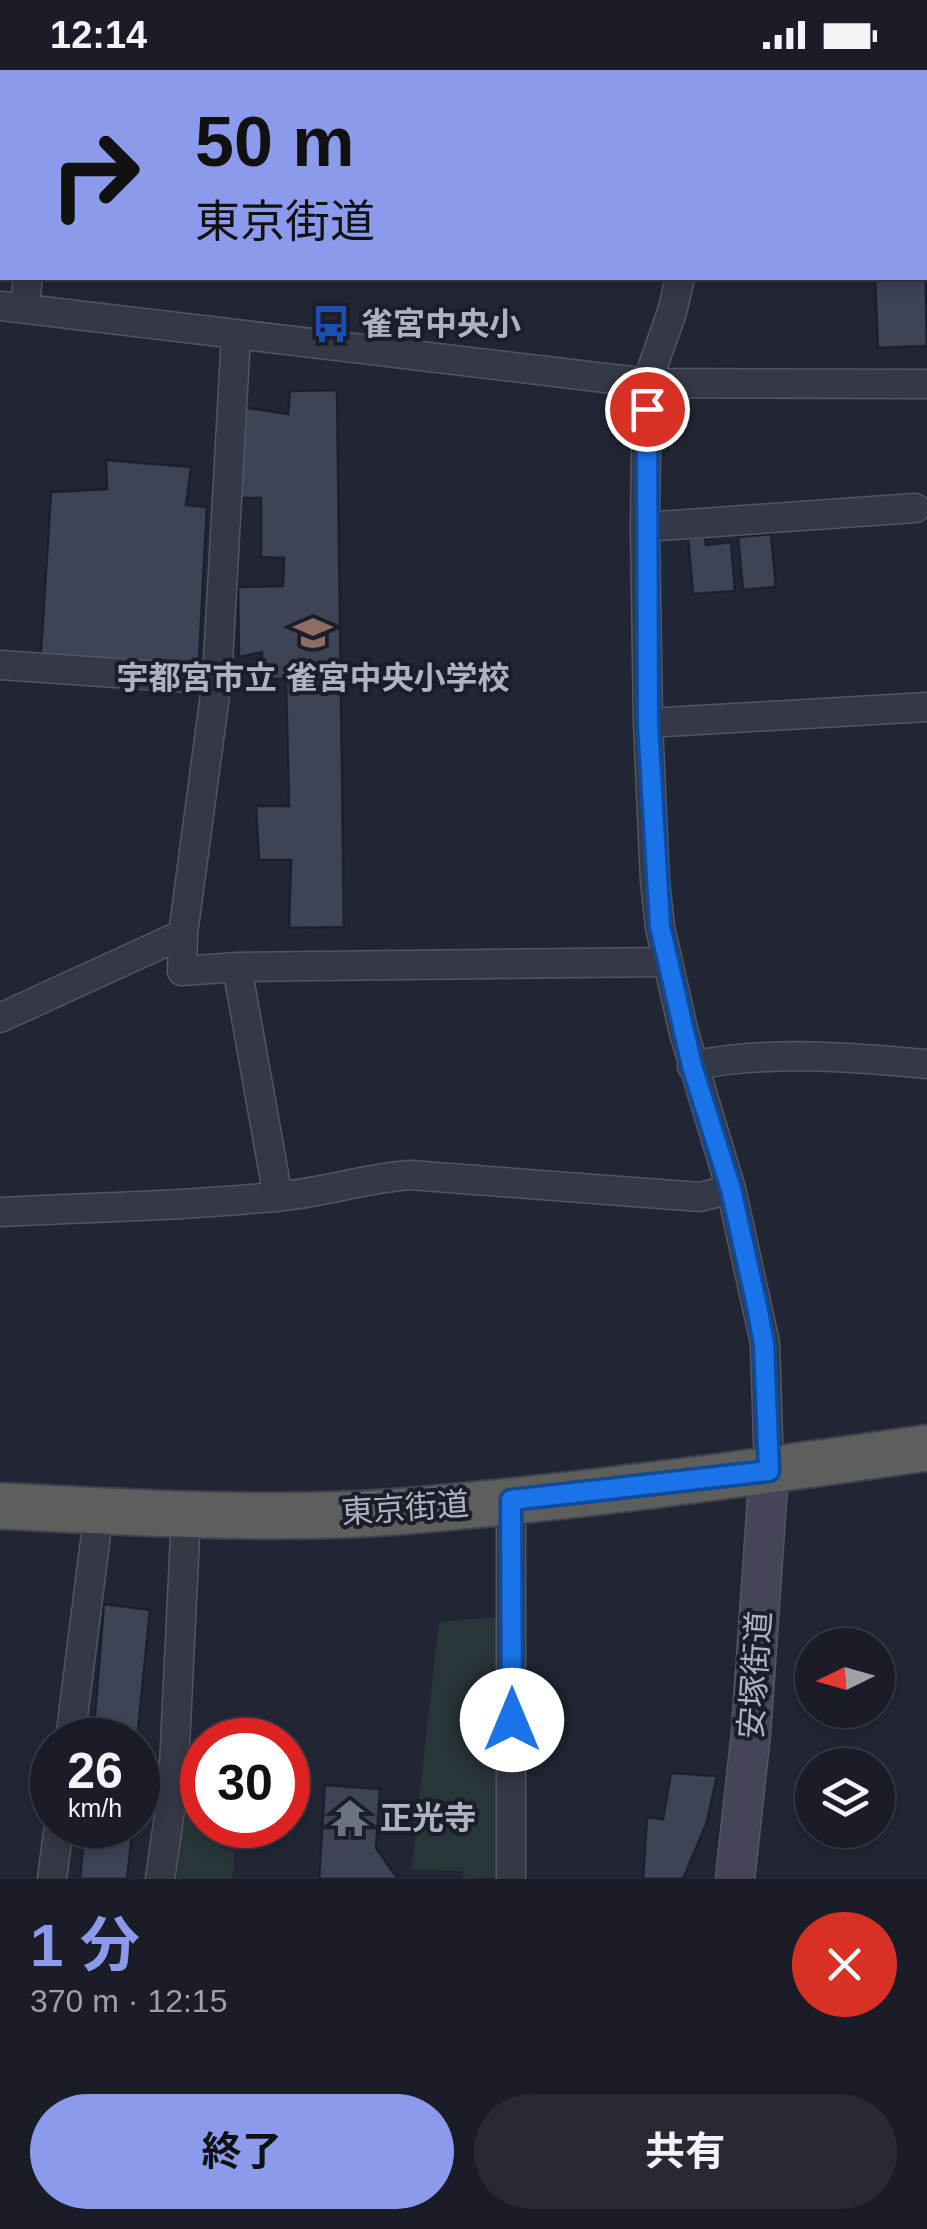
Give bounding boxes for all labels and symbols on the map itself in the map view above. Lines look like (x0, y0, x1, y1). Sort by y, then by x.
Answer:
bus stop icon: 雀宮中央小 (310, 303, 352, 345)
place label: 雀宮中央小 (361, 306, 521, 342)
pin (605, 367, 690, 452)
school or university icon: 宇都宮市立 雀宮中央小学校 (292, 612, 334, 654)
place label: 宇都宮市立 雀宮中央小学校 (117, 660, 509, 696)
street label: 東京街道 (340, 1486, 470, 1530)
street label: 安塚街道 (733, 1610, 777, 1740)
north arrow (795, 1628, 895, 1728)
position arrow (460, 1668, 564, 1772)
speed limit sign: 30 (180, 1718, 310, 1848)
temple icon: 正光寺 (329, 1797, 371, 1839)
place label: 正光寺 (380, 1800, 476, 1836)

